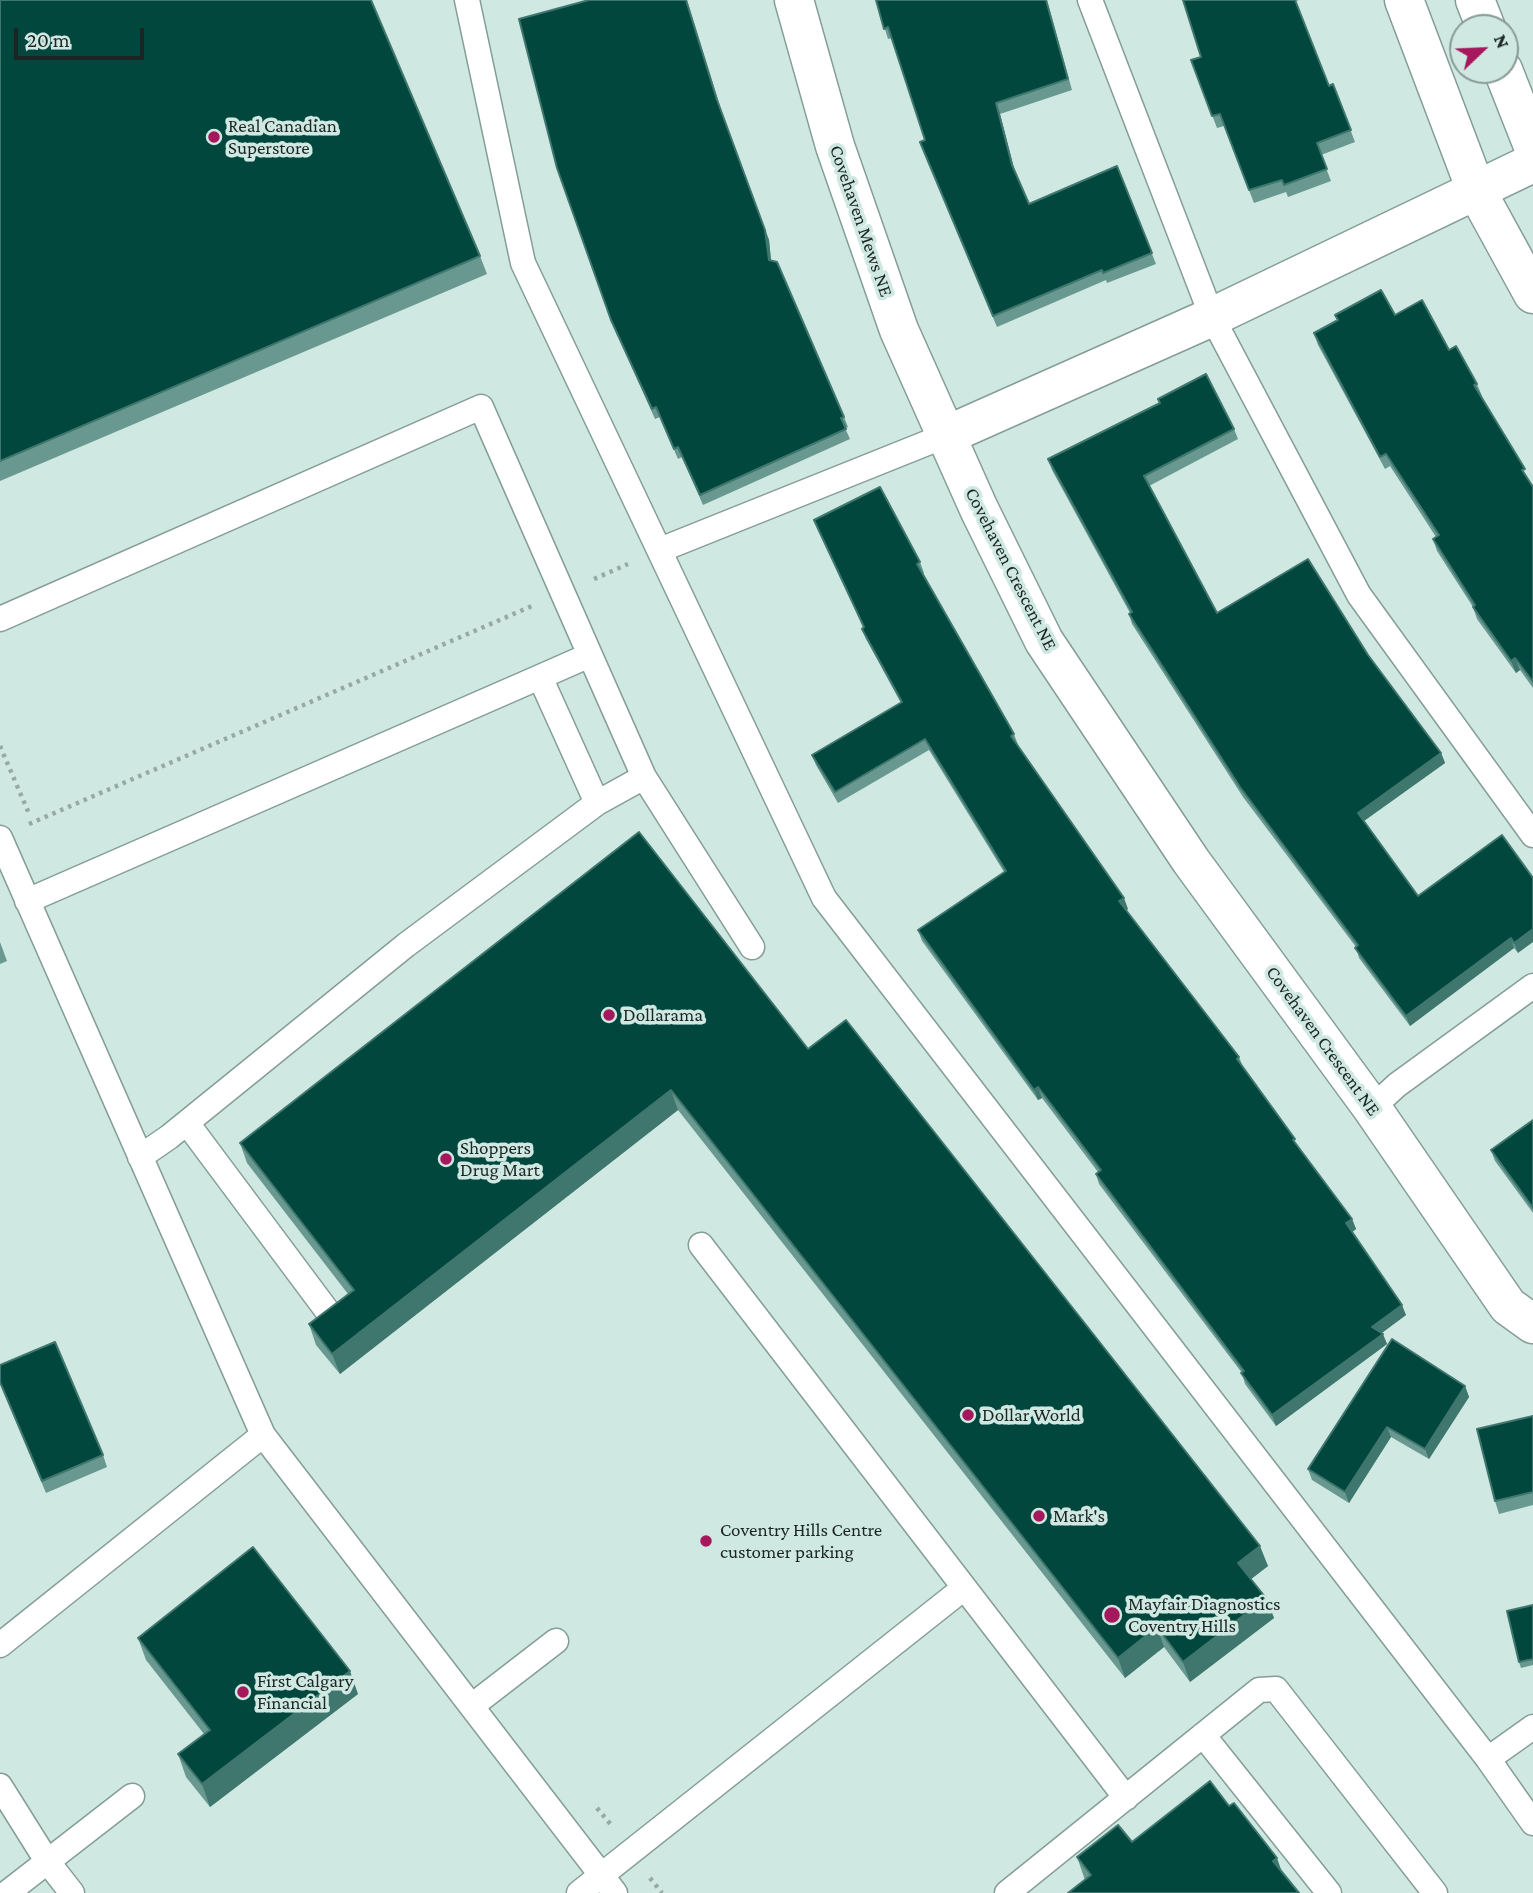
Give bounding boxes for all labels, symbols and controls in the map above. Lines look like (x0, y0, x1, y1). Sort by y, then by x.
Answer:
scale bar (18, 14, 147, 58)
north arrow (1449, 14, 1519, 84)
text: 20 m (27, 28, 70, 52)
text: N (1490, 31, 1514, 51)
place label: Real Canadian Superstore (228, 115, 337, 159)
marker: Real Canadian Superstore (206, 129, 222, 145)
street label: Covehaven Mews NE (824, 142, 898, 300)
street label: Covehaven Crescent NE (960, 484, 1062, 654)
street label: Covehaven Crescent NE (1261, 962, 1385, 1120)
place label: Dollarama (623, 1004, 703, 1026)
marker: Dollarama (601, 1007, 617, 1023)
place label: Shoppers Drug Mart (460, 1137, 540, 1181)
marker: Shoppers Drug Mart (438, 1151, 454, 1167)
place label: Dollar World (982, 1404, 1081, 1426)
marker: Dollar World (960, 1407, 976, 1423)
place label: Mark's (1053, 1505, 1105, 1527)
marker: Mark's (1031, 1508, 1047, 1524)
place label: Coventry Hills Centre customer parking (720, 1519, 882, 1563)
marker: Coventry Hills Centre customer parking (698, 1533, 714, 1549)
place label: Mayfair Diagnostics Coventry Hills (1128, 1593, 1280, 1637)
marker: Mayfair Diagnostics Coventry Hills (1102, 1605, 1122, 1625)
place label: First Calgary Financial (257, 1670, 354, 1714)
marker: First Calgary Financial (235, 1684, 251, 1700)

